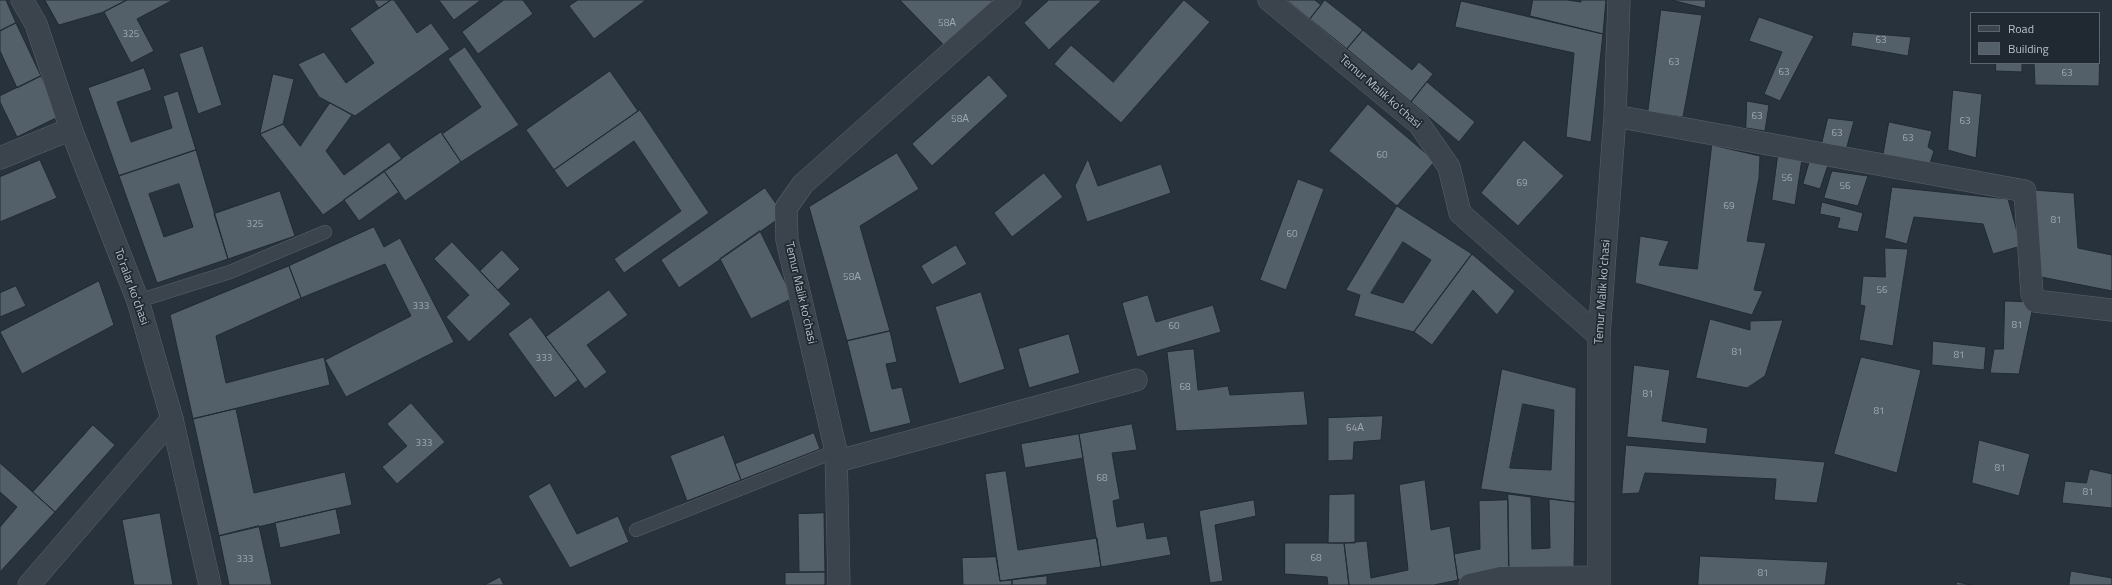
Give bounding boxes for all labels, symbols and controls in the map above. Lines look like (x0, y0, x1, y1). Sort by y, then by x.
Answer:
legend (1970, 12, 2100, 64)
house number: 58А (938, 18, 956, 30)
text: Road (2008, 19, 2034, 38)
house number: 325 (123, 29, 139, 41)
house number: 63 (1875, 35, 1887, 47)
text: Building (2008, 39, 2049, 58)
street label: Temur Malik ko'chasi (1336, 52, 1424, 132)
house number: 63 (1668, 57, 1680, 69)
house number: 63 (1778, 67, 1790, 79)
house number: 63 (2061, 68, 2073, 80)
house number: 63 (1751, 111, 1763, 123)
house number: 58А (951, 114, 969, 126)
house number: 63 (1959, 116, 1971, 128)
house number: 63 (1831, 128, 1843, 140)
house number: 63 (1902, 133, 1914, 145)
house number: 60 (1376, 150, 1388, 162)
house number: 56 (1781, 173, 1793, 185)
house number: 69 (1516, 178, 1528, 190)
house number: 56 (1839, 181, 1851, 193)
house number: 69 (1723, 201, 1735, 213)
house number: 81 (2050, 215, 2062, 227)
house number: 325 (247, 219, 263, 231)
house number: 60 (1286, 229, 1298, 241)
street label: Temur Malik koʻchasi (1592, 239, 1614, 345)
street label: Temur Malik ko'chasi (781, 241, 819, 345)
street label: Toʻralar koʻchasi (110, 247, 152, 327)
house number: 58А (843, 272, 861, 284)
house number: 56 (1876, 285, 1888, 297)
house number: 333 (413, 301, 429, 313)
house number: 81 (2011, 320, 2023, 332)
house number: 60 (1168, 321, 1180, 333)
house number: 81 (1731, 347, 1743, 359)
house number: 81 (1953, 350, 1965, 362)
house number: 333 (536, 353, 552, 365)
house number: 68 (1179, 382, 1191, 394)
house number: 81 (1642, 389, 1654, 401)
house number: 81 (1873, 406, 1885, 418)
house number: 64А (1346, 423, 1364, 435)
house number: 333 (416, 438, 432, 450)
house number: 81 (1994, 463, 2006, 475)
house number: 68 (1096, 473, 1108, 485)
house number: 81 (2082, 487, 2094, 499)
house number: 68 (1310, 553, 1322, 565)
house number: 333 (237, 554, 253, 566)
house number: 81 (1757, 568, 1769, 580)

